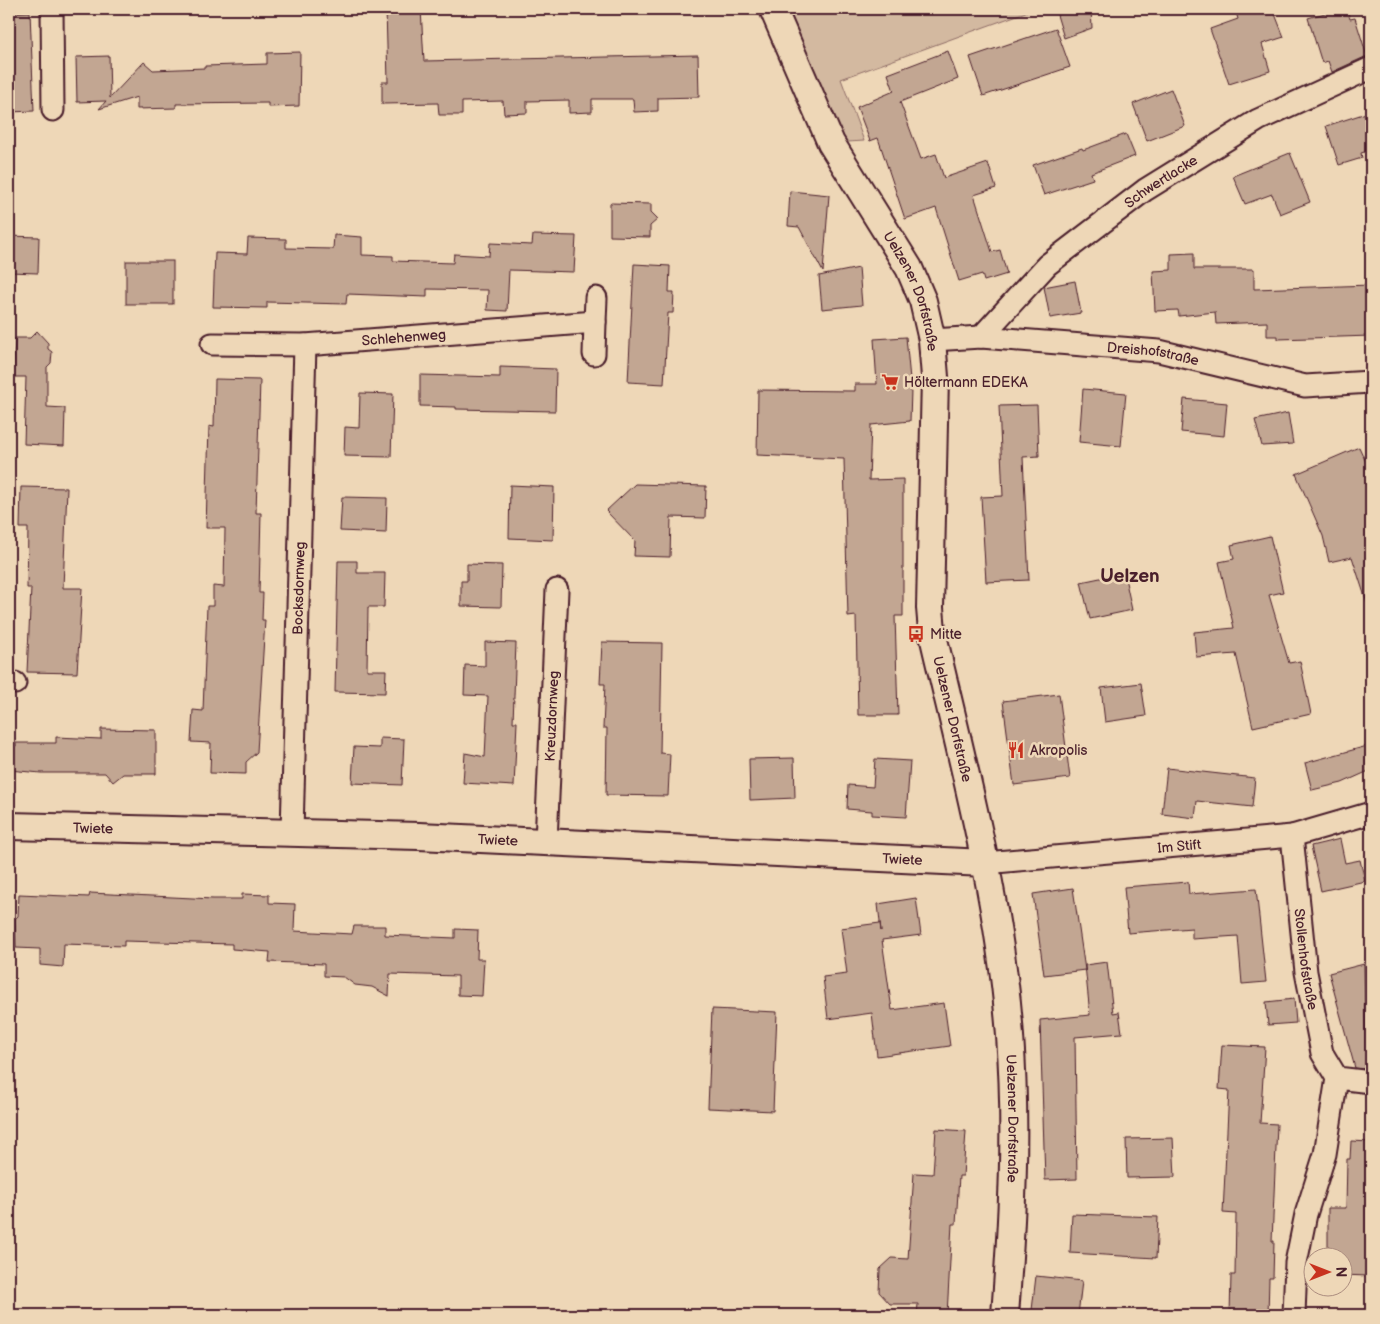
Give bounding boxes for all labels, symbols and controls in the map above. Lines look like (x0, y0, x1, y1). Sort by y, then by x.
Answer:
street label: Schwertlacke (1121, 151, 1200, 211)
street label: Uelzener Dorfstraße (880, 228, 941, 352)
street label: Schlehenweg (361, 325, 447, 349)
street label: Dreishofstraße (1106, 338, 1201, 369)
supermarket icon: Höltermann EDEKA (880, 372, 900, 392)
place label: Höltermann EDEKA (904, 374, 1028, 391)
street label: Bocksdornweg (289, 541, 308, 635)
district label: Uelzen (1100, 565, 1160, 588)
bus stop icon: Mitte (906, 624, 926, 644)
place label: Mitte (930, 626, 962, 643)
street label: Uelzener Dorfstraße (930, 655, 976, 784)
street label: Kreuzdornweg (541, 670, 562, 762)
restaurant icon: Akropolis (1006, 740, 1026, 760)
place label: Akropolis (1030, 742, 1088, 759)
street label: Twiete (73, 819, 113, 837)
street label: Twiete (477, 830, 518, 849)
street label: Im Stift (1157, 835, 1203, 856)
street label: Twiete (882, 850, 923, 869)
street label: Stollenhofstraße (1291, 908, 1322, 1011)
street label: Uelzener Dorfstraße (1003, 1054, 1022, 1183)
north arrow (1302, 1246, 1352, 1296)
text: N (1332, 1267, 1349, 1277)

